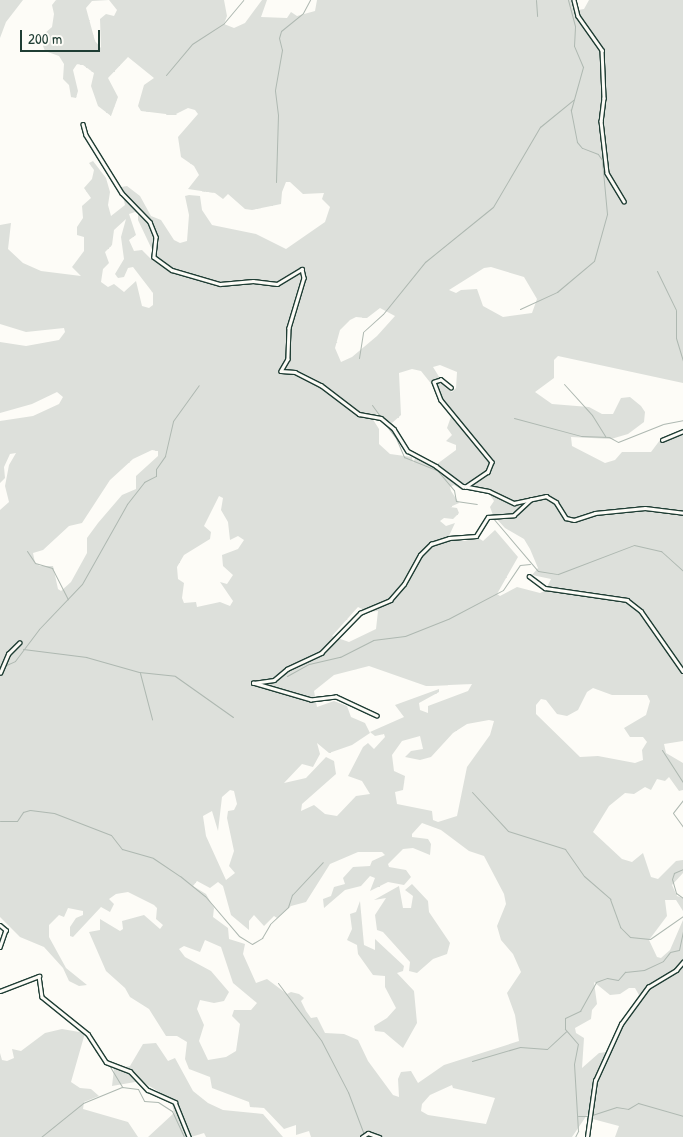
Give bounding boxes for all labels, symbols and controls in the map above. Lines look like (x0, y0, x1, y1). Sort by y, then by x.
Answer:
scale bar (22, 20, 102, 52)
text: 200 m (28, 28, 62, 49)

